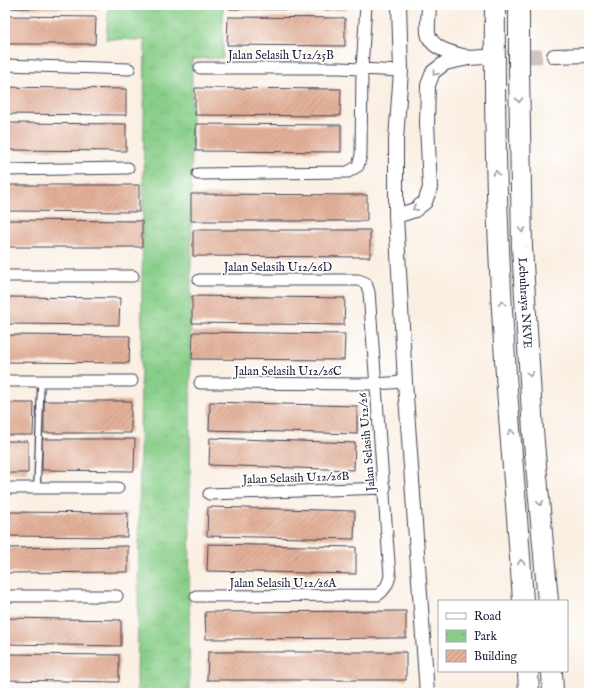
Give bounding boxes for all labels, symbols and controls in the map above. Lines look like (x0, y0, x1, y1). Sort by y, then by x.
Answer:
street label: Jalan Selasih U12/25B (226, 48, 334, 64)
one-way arrow (432, 68, 439, 76)
one-way arrow (515, 97, 523, 103)
one-way arrow (492, 170, 500, 176)
one-way arrow (412, 204, 419, 211)
one-way arrow (518, 227, 526, 233)
street label: Lebuhraya NKVE (515, 257, 536, 349)
street label: Jalan Selasih U12/26D (222, 260, 333, 276)
one-way arrow (497, 300, 506, 306)
street label: Jalan Selasih U12/26C (232, 364, 342, 380)
one-way arrow (525, 371, 534, 377)
street label: Jalan Selasih U12/26 (355, 391, 380, 494)
one-way arrow (506, 429, 515, 436)
street label: Jalan Selasih U12/26B (240, 469, 350, 488)
one-way arrow (535, 500, 544, 506)
one-way arrow (516, 559, 525, 565)
street label: Jalan Selasih U12/26A (228, 576, 337, 592)
legend (438, 600, 568, 672)
text: Road (474, 609, 502, 624)
text: Park (474, 629, 497, 644)
text: Building (474, 649, 518, 664)

